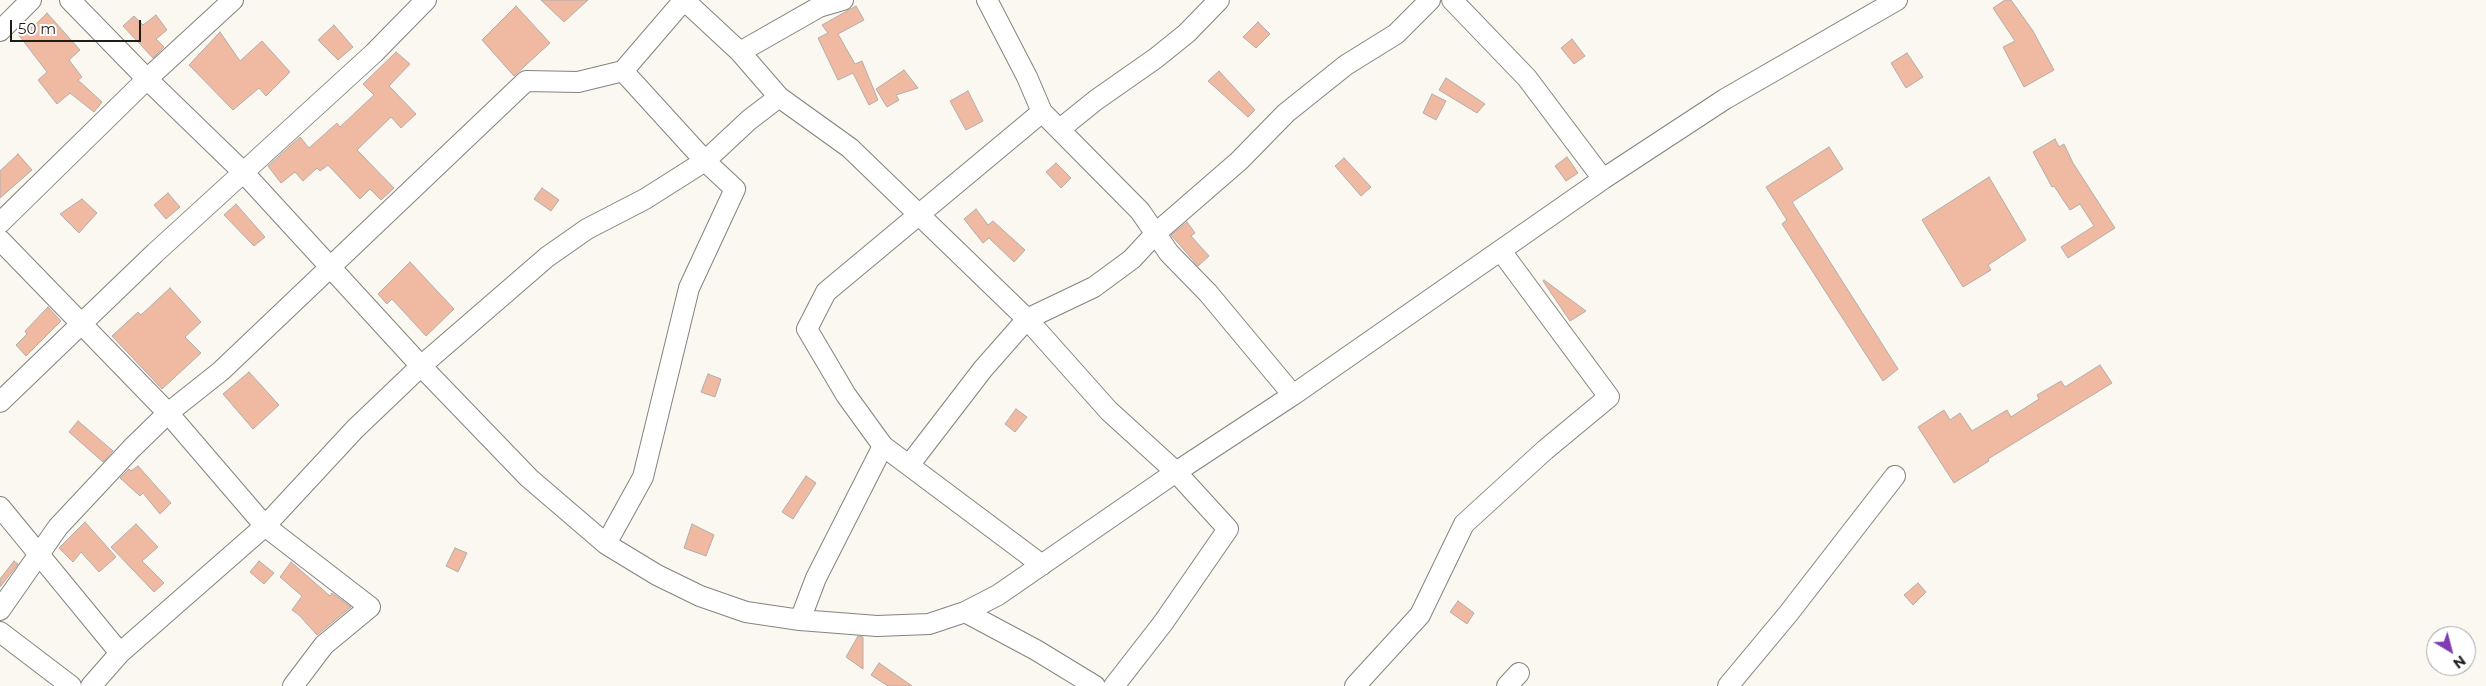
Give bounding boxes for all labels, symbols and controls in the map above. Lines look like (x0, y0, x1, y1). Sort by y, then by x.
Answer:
scale bar (12, 10, 144, 42)
text: 50 m (18, 19, 56, 38)
north arrow (2426, 626, 2476, 676)
text: N (2449, 652, 2469, 673)

